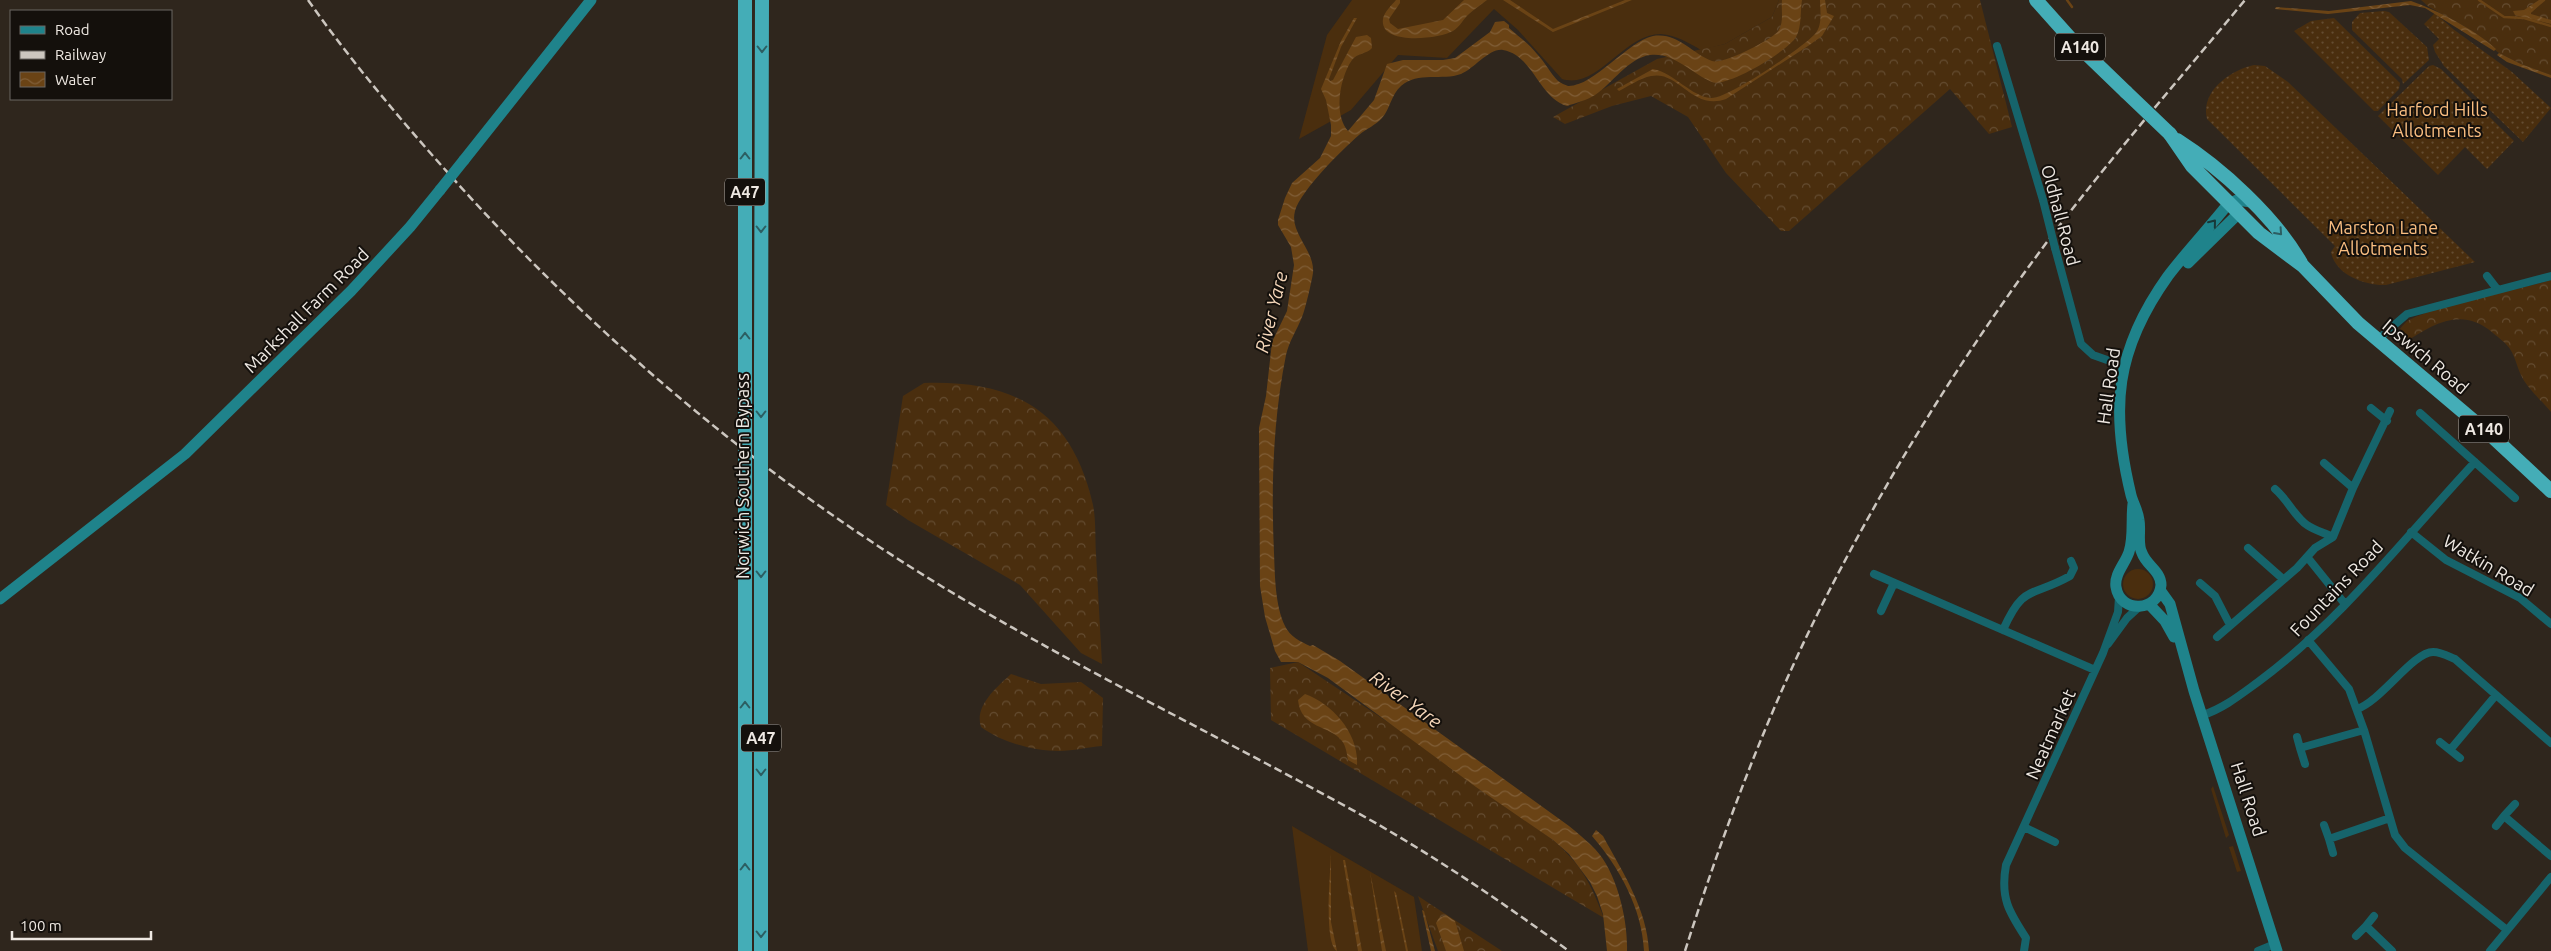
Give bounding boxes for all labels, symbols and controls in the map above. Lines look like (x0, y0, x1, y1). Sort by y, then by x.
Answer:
legend (10, 10, 172, 100)
text: Road (55, 21, 90, 38)
road number: A140 (2055, 34, 2105, 61)
one-way arrow (757, 45, 767, 53)
text: Railway (55, 46, 106, 63)
text: Water (55, 71, 96, 88)
park label: Harford Hills Allotments (2386, 99, 2488, 140)
one-way arrow (740, 152, 750, 160)
street label: Oldhall Road (2038, 162, 2084, 268)
road number: A47 (725, 178, 765, 206)
park label: Marston Lane Allotments (2328, 217, 2438, 258)
one-way arrow (2208, 219, 2217, 228)
one-way arrow (756, 225, 766, 233)
one-way arrow (2273, 227, 2282, 236)
street label: Markshall Farm Road (240, 244, 372, 376)
water label: River Yare (1250, 269, 1292, 355)
street label: Ipswich Road (2379, 314, 2473, 398)
one-way arrow (740, 332, 750, 340)
street label: Hall Road (2093, 347, 2123, 425)
street label: Norwich Southern Bypass (732, 373, 752, 579)
one-way arrow (756, 411, 766, 419)
road number: A140 (2459, 416, 2509, 442)
street label: Watkin Road (2440, 530, 2538, 600)
street label: Fountains Road (2285, 536, 2387, 640)
one-way arrow (756, 571, 766, 579)
water label: River Yare (1366, 666, 1446, 733)
street label: Neatmarket (2021, 686, 2079, 782)
one-way arrow (740, 701, 750, 708)
road number: A47 (741, 724, 781, 751)
street label: Hall Road (2228, 759, 2270, 839)
one-way arrow (756, 768, 766, 776)
one-way arrow (740, 863, 750, 871)
scale bar (12, 908, 151, 940)
text: 100 m (20, 917, 62, 934)
one-way arrow (756, 931, 766, 939)

